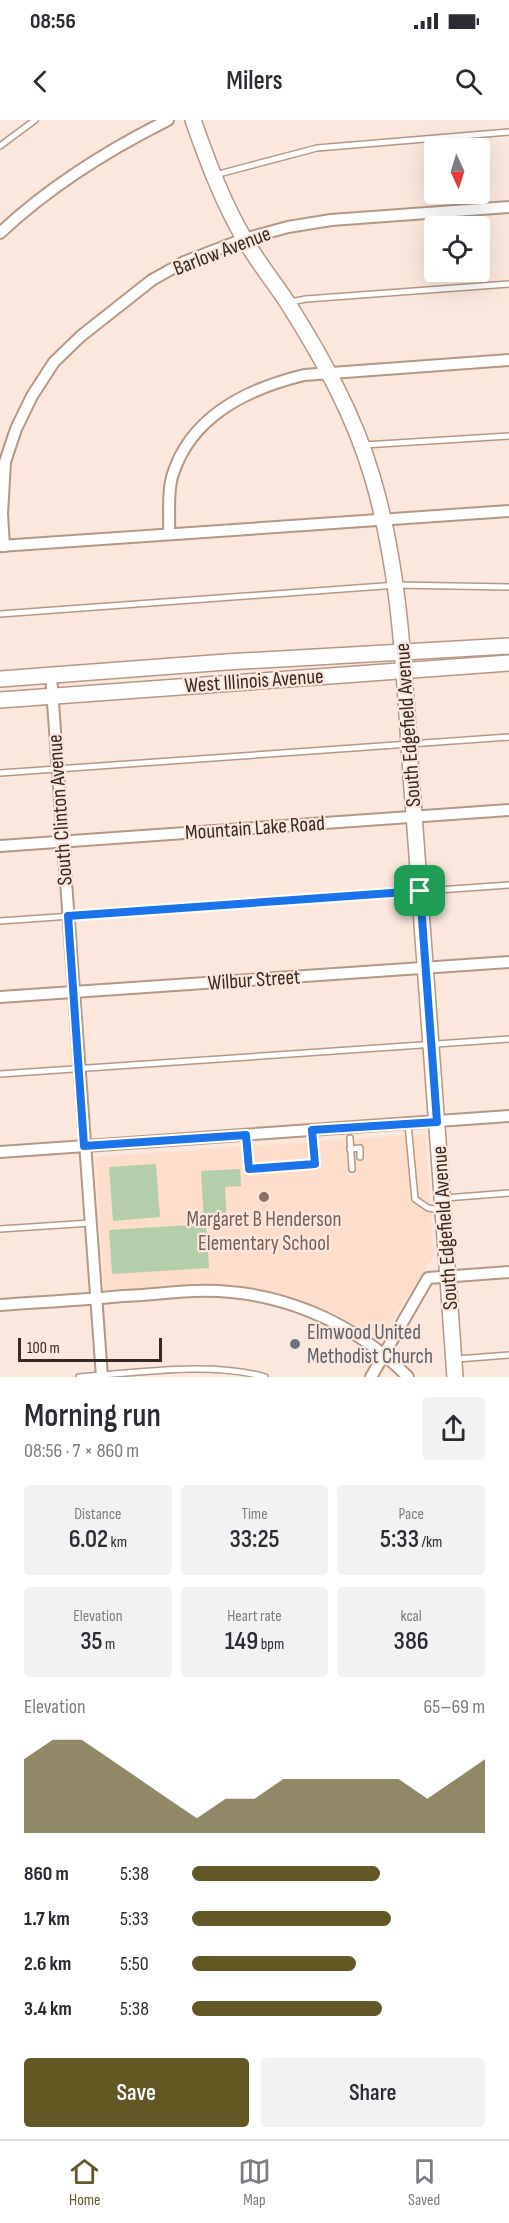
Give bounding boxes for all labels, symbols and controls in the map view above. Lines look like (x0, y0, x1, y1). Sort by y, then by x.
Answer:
text: 08:56 (30, 8, 76, 35)
icon: back (24, 65, 57, 98)
text: Milers (226, 65, 283, 97)
icon: search (452, 65, 485, 98)
north arrow (424, 138, 490, 204)
map controls (424, 138, 490, 282)
button: locate (424, 216, 490, 282)
street label: Barlow Avenue (170, 221, 274, 281)
street label: South Edgefield Avenue (390, 642, 426, 808)
street label: West Illinois Avenue (184, 664, 324, 698)
street label: South Clinton Avenue (42, 734, 78, 886)
street label: Mountain Lake Road (184, 811, 326, 845)
pin (394, 865, 445, 916)
icon: arrive (403, 874, 436, 907)
street label: Wilbur Street (207, 964, 301, 996)
street label: South Edgefield Avenue (427, 1145, 463, 1311)
marker: Margaret B Henderson Elementary School (257, 1190, 271, 1204)
place label: Margaret B Henderson Elementary School (187, 1207, 341, 1256)
place label: Elmwood United Methodist Church (307, 1320, 433, 1369)
scale bar (18, 1335, 162, 1362)
marker: Elmwood United Methodist Church (288, 1337, 302, 1351)
text: 100 m (27, 1339, 60, 1358)
text: Morning run (24, 1396, 161, 1436)
button: share (422, 1397, 485, 1460)
text: 08:56 · 7 × 860 m (24, 1439, 139, 1463)
text: Distance (74, 1505, 121, 1524)
text: Time (241, 1505, 268, 1524)
text: Pace (398, 1505, 424, 1524)
text: 6.02 (69, 1524, 108, 1555)
text: 33:25 (229, 1524, 280, 1555)
text: 5:33 (380, 1524, 419, 1555)
text: km (108, 1533, 127, 1552)
text: /km (419, 1533, 442, 1552)
text: Elevation (73, 1607, 123, 1626)
text: Heart rate (227, 1607, 282, 1626)
text: kcal (401, 1607, 422, 1626)
text: 35 (80, 1626, 103, 1657)
text: 149 (225, 1626, 258, 1657)
text: 386 (394, 1626, 429, 1657)
text: m (103, 1635, 115, 1654)
text: bpm (258, 1635, 284, 1654)
text: Elevation (24, 1695, 86, 1719)
text: 65–69 m (424, 1695, 485, 1719)
text: 860 m (24, 1862, 69, 1886)
text: 5:38 (120, 1862, 149, 1886)
text: 1.7 km (24, 1907, 70, 1931)
text: 5:33 (120, 1907, 149, 1931)
text: 2.6 km (24, 1952, 71, 1976)
text: 5:50 (120, 1952, 149, 1976)
text: 3.4 km (24, 1997, 72, 2021)
text: 5:38 (120, 1997, 149, 2021)
button: Save (24, 2058, 249, 2127)
button: Share (261, 2058, 485, 2127)
tab: Home (68, 2155, 101, 2210)
tab: Map (238, 2155, 271, 2210)
tab: Saved (408, 2155, 441, 2210)

